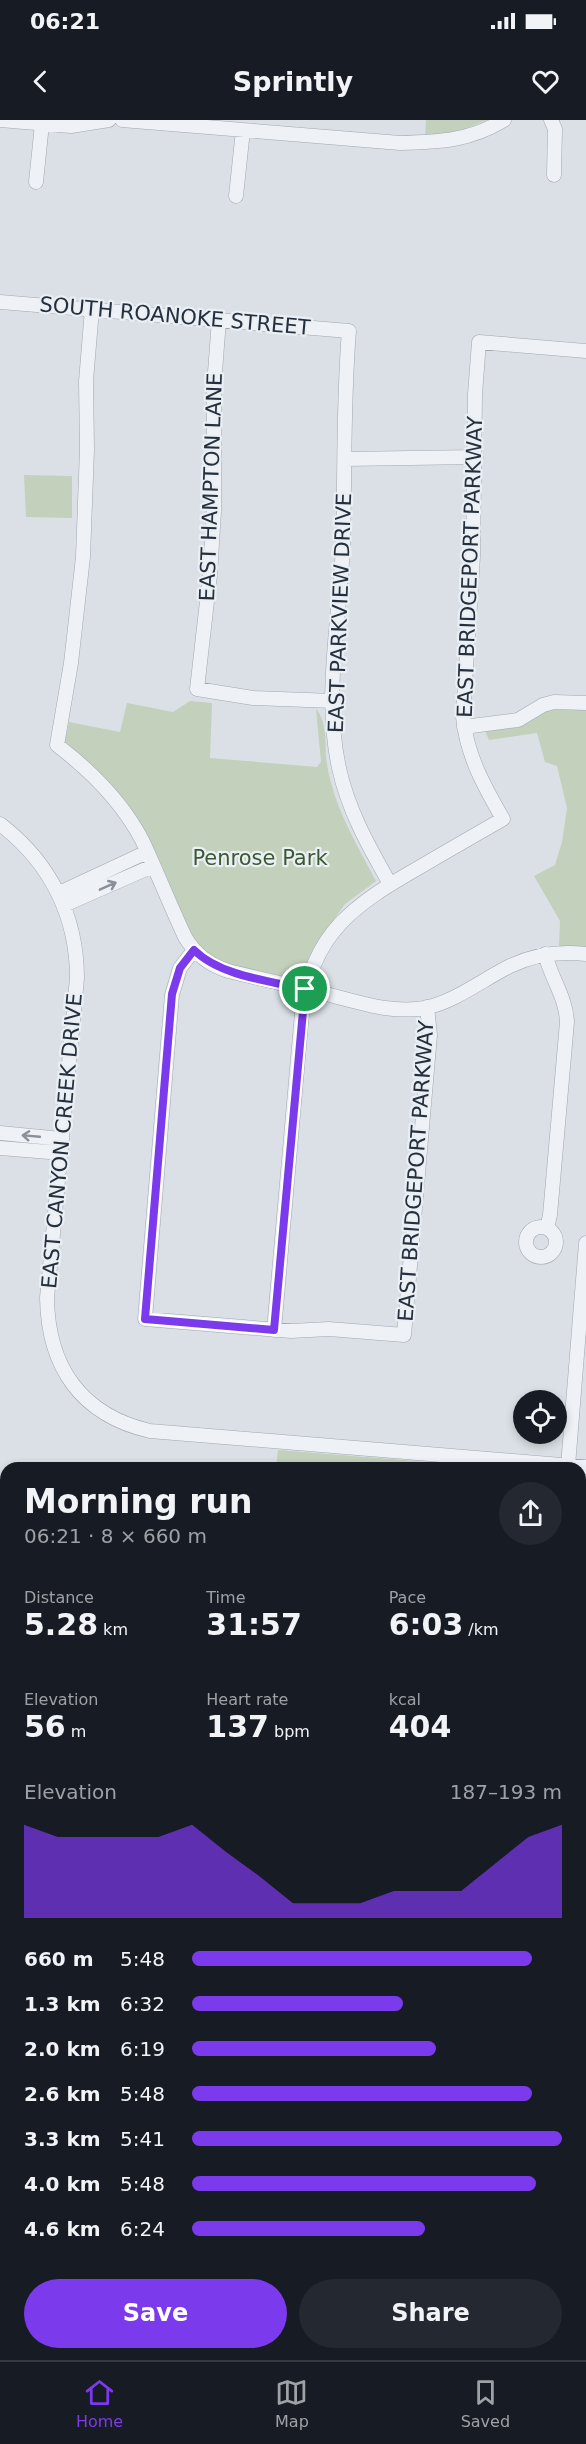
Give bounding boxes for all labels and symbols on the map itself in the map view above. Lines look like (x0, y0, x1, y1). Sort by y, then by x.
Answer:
street label: SOUTH ROANOKE STREET (39, 292, 312, 340)
street label: EAST HAMPTON LANE (195, 372, 227, 602)
street label: EAST BRIDGEPORT PARKWAY (453, 416, 487, 718)
street label: EAST PARKVIEW DRIVE (324, 492, 356, 734)
park label: Penrose Park (192, 846, 328, 870)
one-way arrow (99, 879, 117, 891)
pin (279, 963, 330, 1014)
street label: EAST CANYON CREEK DRIVE (37, 992, 87, 1290)
street label: EAST BRIDGEPORT PARKWAY (394, 1020, 439, 1322)
one-way arrow (22, 1130, 42, 1141)

